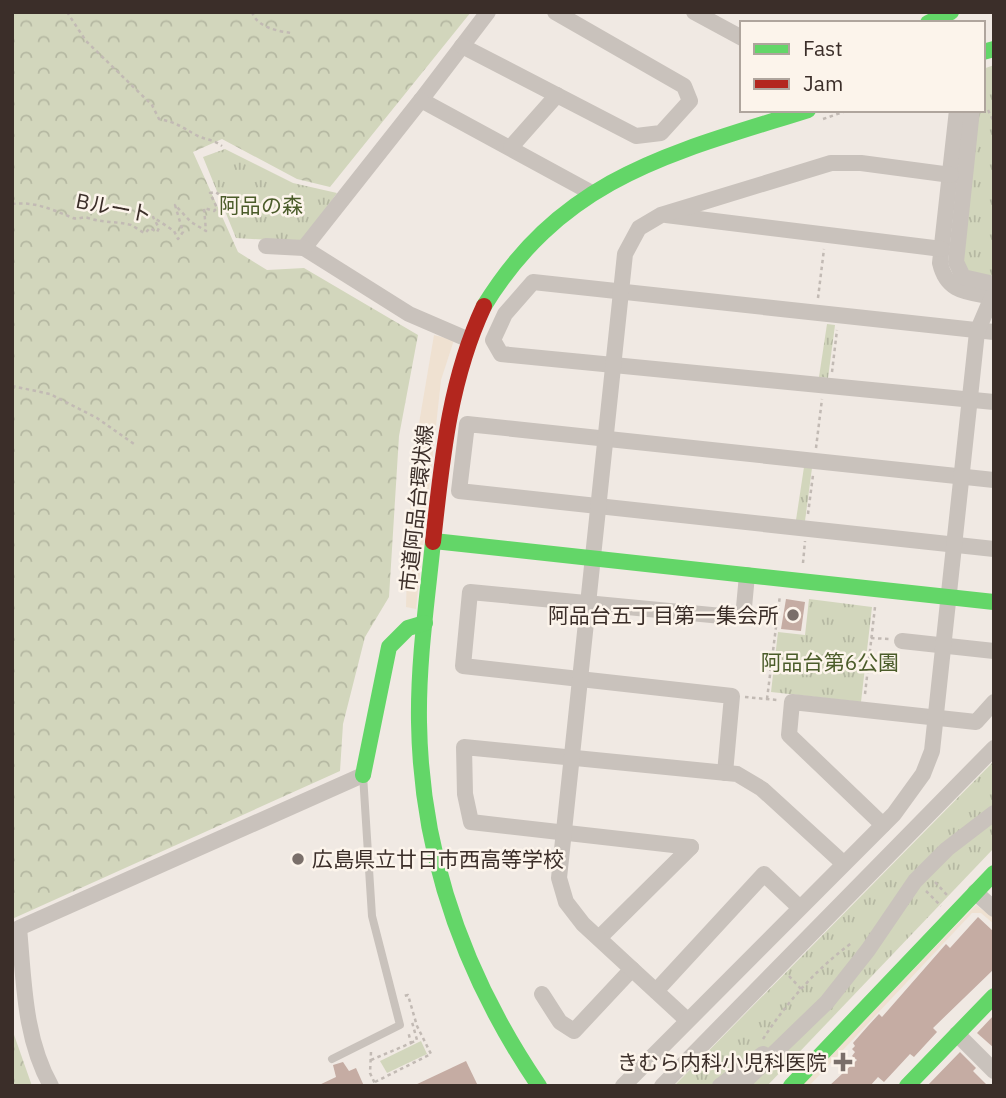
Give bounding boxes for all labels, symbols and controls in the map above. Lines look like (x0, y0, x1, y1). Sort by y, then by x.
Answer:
legend (740, 21, 985, 112)
text: Fast (803, 34, 843, 62)
text: Jam (803, 69, 843, 97)
street label: Bルート (74, 186, 154, 228)
park label: 阿品の森 (219, 191, 303, 219)
street label: 市道阿品台環状線 (393, 423, 439, 593)
place label: 阿品台五丁目第一集会所 (548, 601, 779, 629)
marker: 阿品台五丁目第一集会所 (785, 607, 801, 623)
park label: 阿品台第6公園 (761, 648, 899, 676)
place label: 広島県立廿日市西高等学校 (312, 845, 564, 873)
marker: 広島県立廿日市西高等学校 (290, 851, 306, 867)
place label: きむら内科小児科医院 (617, 1048, 827, 1076)
marker: きむら内科小児科医院 (833, 1052, 853, 1072)

